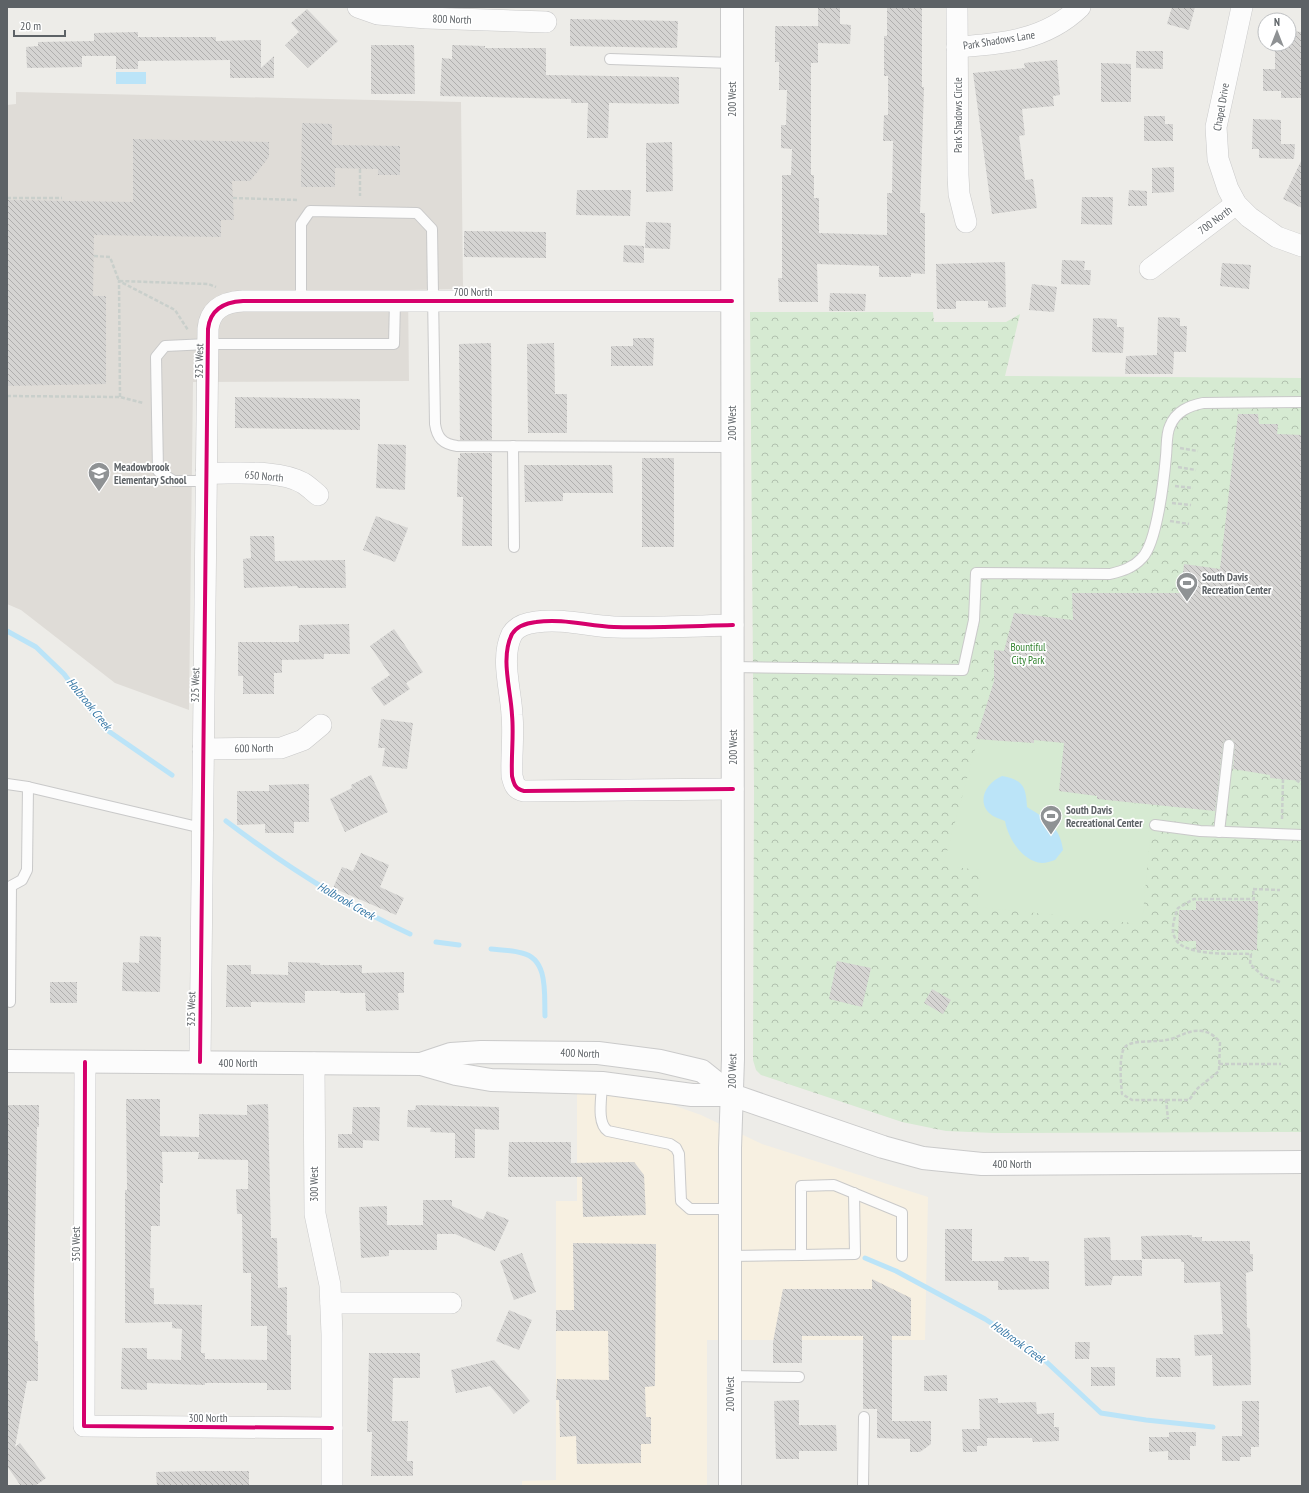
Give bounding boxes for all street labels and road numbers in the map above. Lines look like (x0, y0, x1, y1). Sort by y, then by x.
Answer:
street label: 800 North (432, 11, 472, 27)
street label: Park Shadows Lane (962, 27, 1036, 53)
street label: Park Shadows Circle (951, 77, 965, 153)
street label: 200 West (725, 81, 739, 117)
street label: Chapel Drive (1210, 81, 1232, 132)
street label: 700 North (1195, 203, 1235, 237)
street label: 700 North (454, 285, 493, 299)
street label: 325 West (192, 343, 206, 379)
street label: 200 West (725, 405, 739, 441)
street label: 650 North (244, 467, 284, 485)
street label: 325 West (188, 667, 202, 703)
street label: 200 West (726, 729, 740, 765)
street label: 600 North (234, 741, 274, 755)
street label: 325 West (184, 991, 198, 1027)
street label: 400 North (560, 1045, 600, 1061)
street label: 200 West (725, 1053, 739, 1089)
street label: 400 North (219, 1056, 258, 1070)
street label: 400 North (993, 1157, 1032, 1171)
street label: 300 West (307, 1166, 321, 1202)
street label: 350 West (69, 1226, 83, 1262)
street label: 200 West (723, 1376, 737, 1412)
street label: 300 North (189, 1411, 228, 1425)

